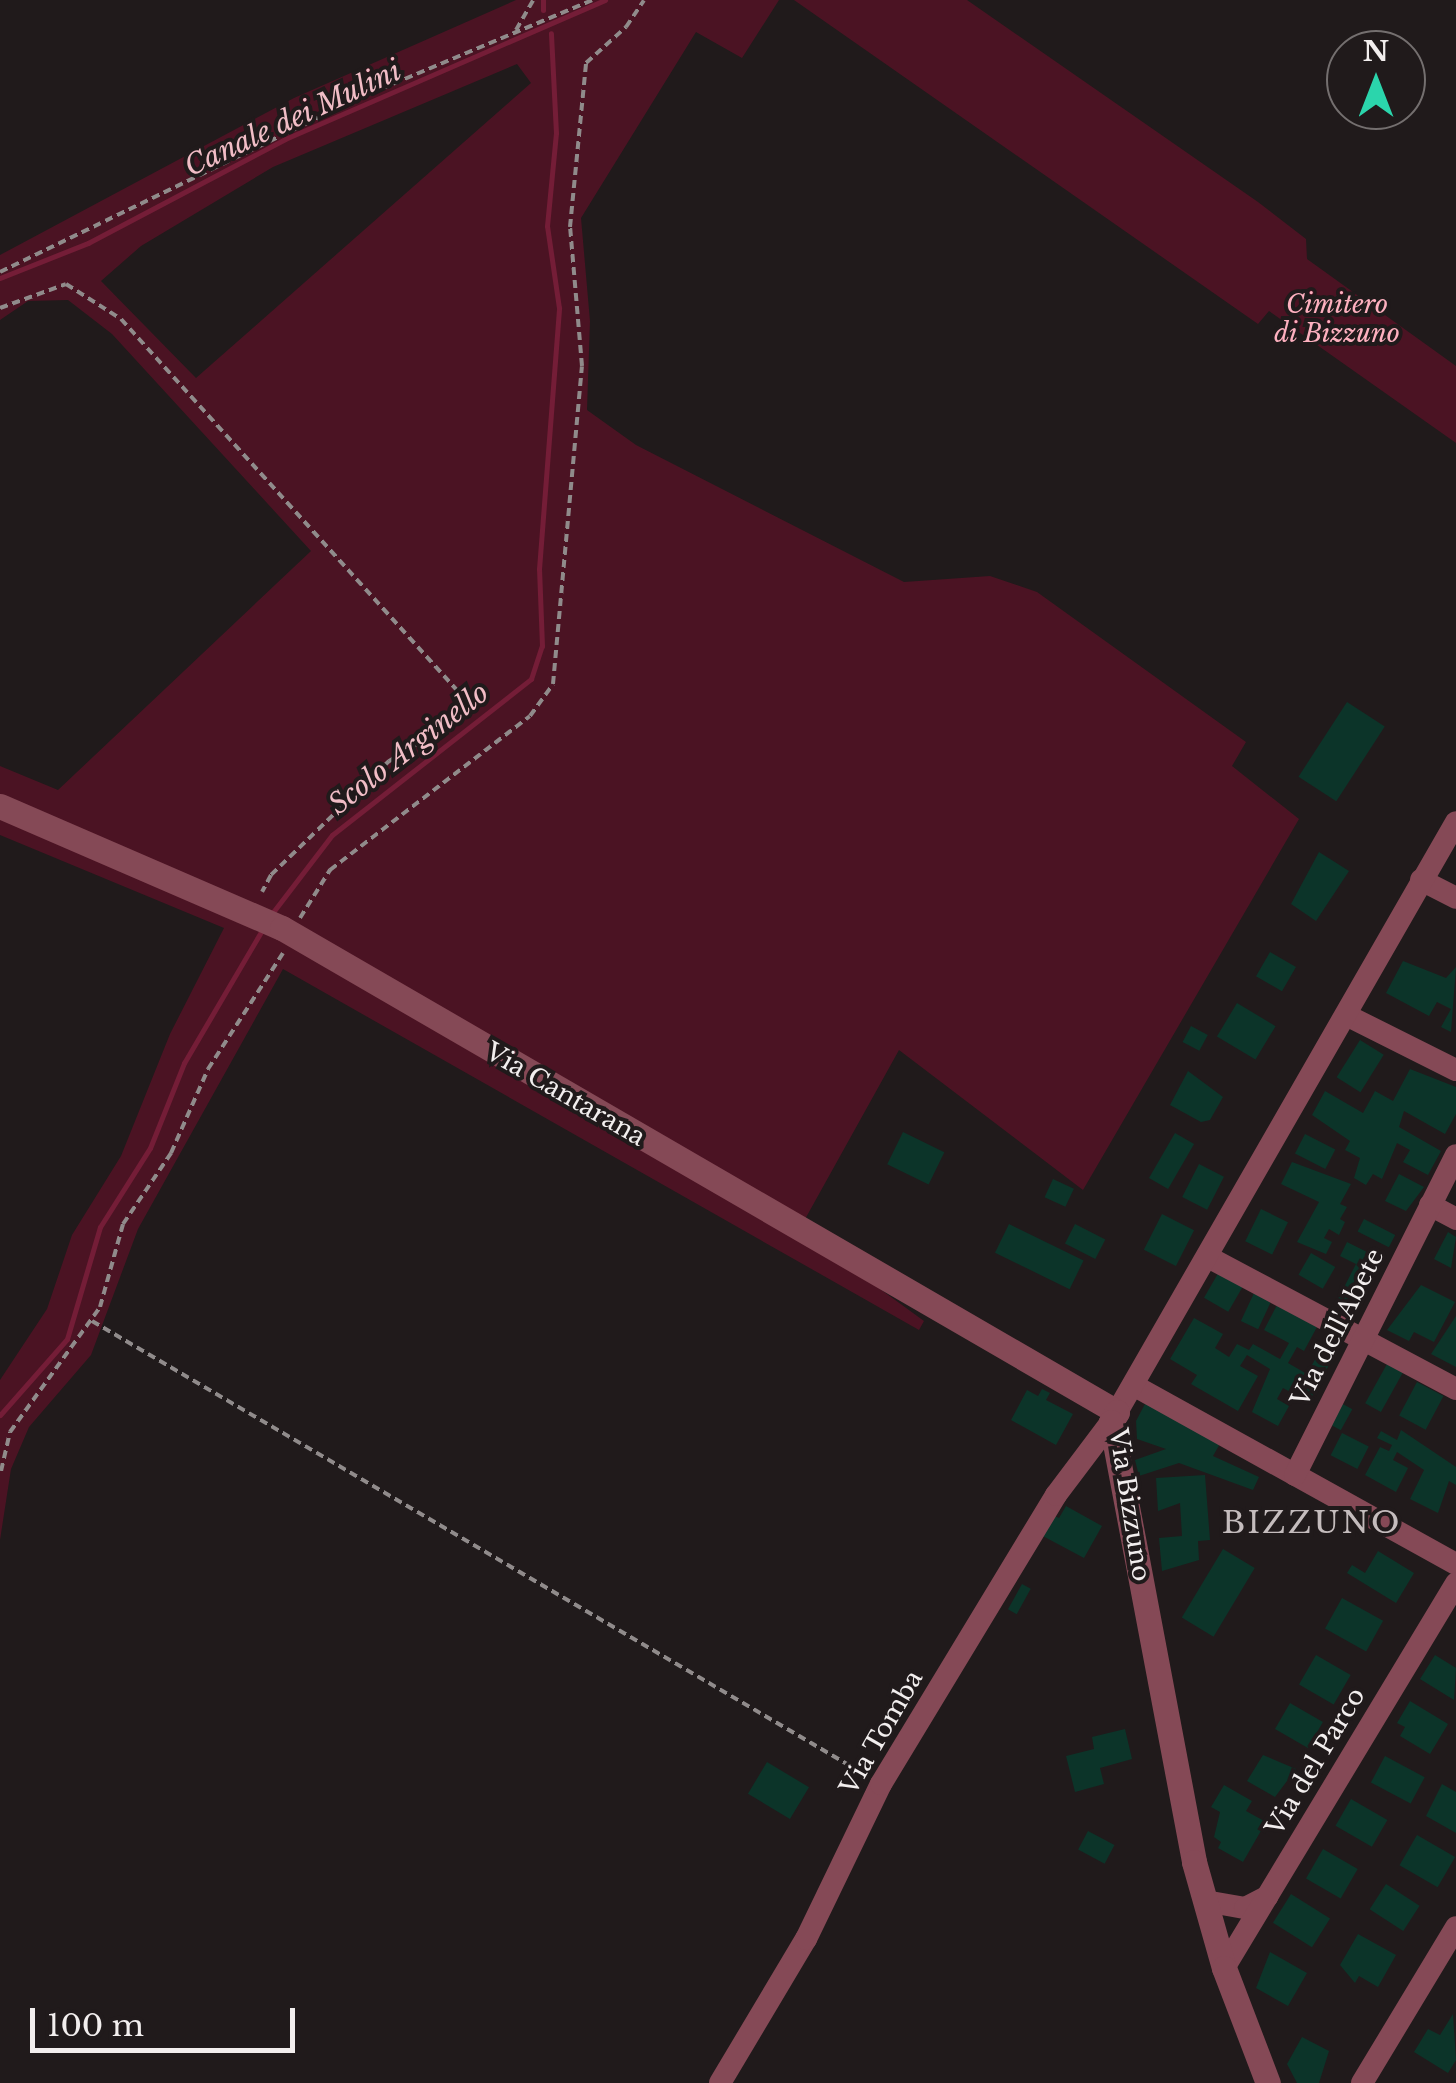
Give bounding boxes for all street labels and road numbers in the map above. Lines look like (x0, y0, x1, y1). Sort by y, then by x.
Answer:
street label: Via Cantarana (479, 1037, 651, 1153)
street label: Via dell'Abete (1285, 1244, 1391, 1412)
street label: Via Bizzuno (1102, 1426, 1156, 1584)
street label: Via Tomba (834, 1665, 930, 1801)
street label: Via del Parco (1260, 1682, 1372, 1842)

